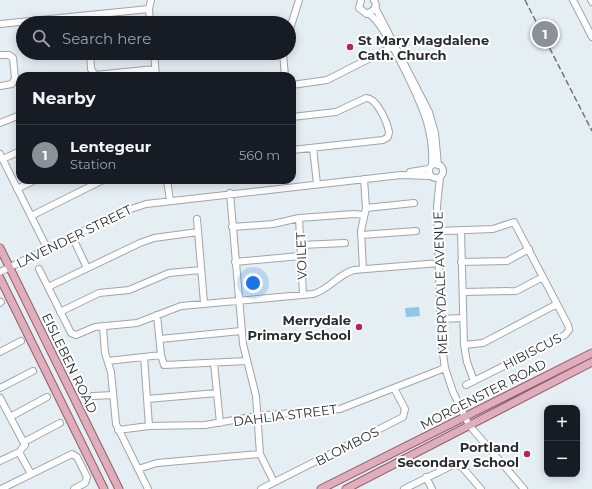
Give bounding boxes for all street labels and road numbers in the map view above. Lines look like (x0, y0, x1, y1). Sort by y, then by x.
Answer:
street label: LAVENDER STREET (14, 201, 135, 271)
street label: MERRYDALE AVENUE (430, 211, 450, 355)
street label: VOILET (292, 231, 310, 280)
street label: EISLEBEN ROAD (39, 310, 101, 416)
street label: HIBISCUS (500, 329, 564, 373)
street label: MORGENSTER ROAD (417, 355, 549, 433)
street label: DAHLIA STREET (232, 401, 338, 429)
street label: BLOMBOS (312, 423, 382, 469)

